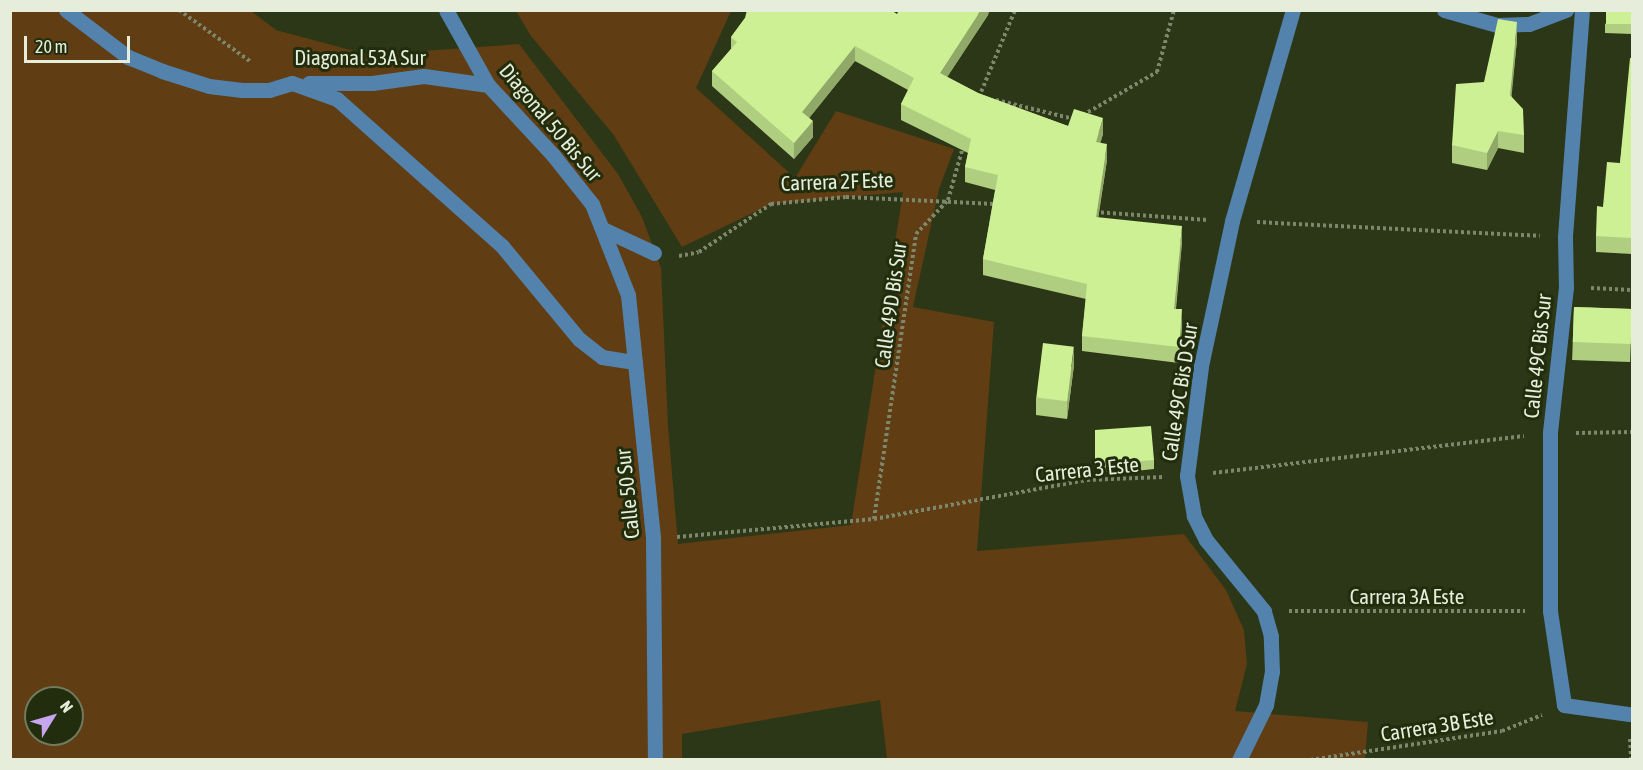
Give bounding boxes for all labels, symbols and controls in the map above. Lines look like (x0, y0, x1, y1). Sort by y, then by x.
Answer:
scale bar (27, 24, 134, 62)
text: 20 m (35, 36, 67, 57)
street label: Diagonal 53A Sur (294, 44, 426, 70)
street label: Diagonal 50 Bis Sur (494, 58, 608, 186)
street label: Carrera 2F Este (780, 166, 894, 196)
street label: Calle 49D Bis Sur (869, 240, 911, 370)
street label: Calle 49C Bis Sur (1518, 293, 1556, 419)
street label: Calle 49C Bis D Sur (1156, 321, 1202, 463)
street label: Calle 50 Sur (610, 448, 644, 540)
street label: Carrera 3 Este (1034, 451, 1140, 487)
street label: Carrera 3A Este (1350, 583, 1464, 609)
north arrow (24, 686, 84, 746)
text: N (57, 697, 77, 716)
street label: Carrera 3B Este (1379, 704, 1495, 746)

